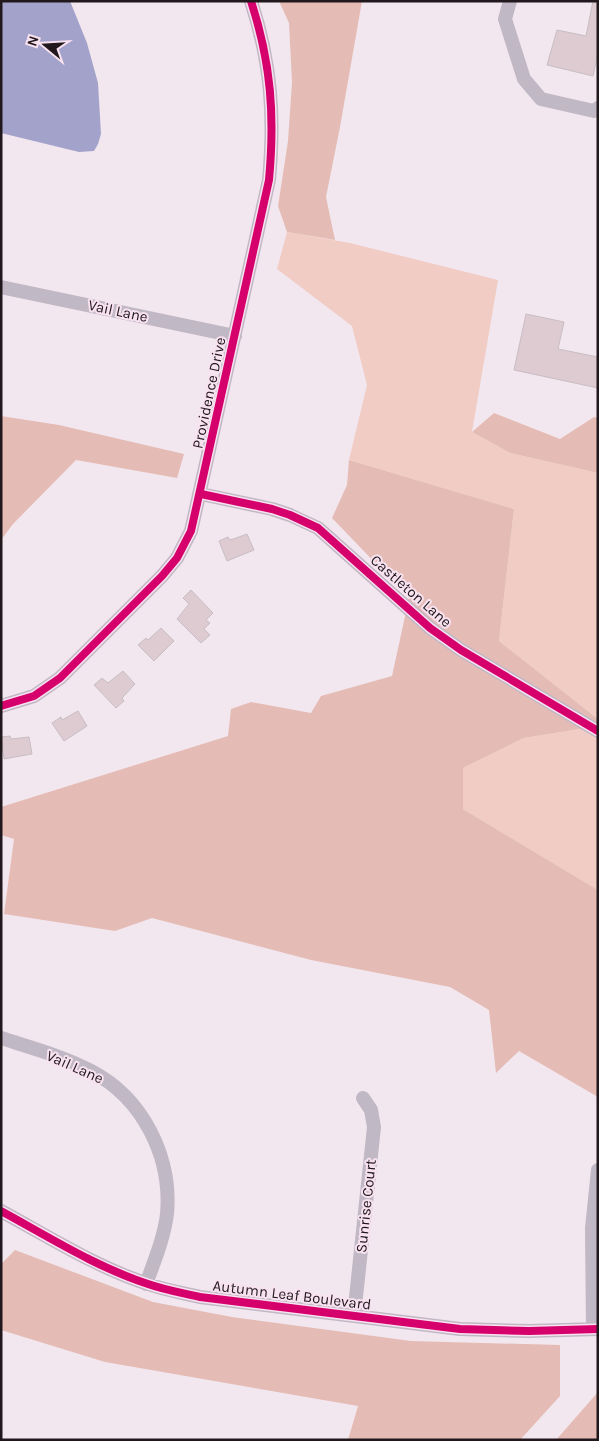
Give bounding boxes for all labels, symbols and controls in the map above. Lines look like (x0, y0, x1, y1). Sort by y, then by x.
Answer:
north arrow (20, 20, 70, 70)
text: N (23, 34, 43, 49)
street label: Vail Lane (87, 296, 149, 326)
street label: Providence Drive (188, 336, 230, 450)
street label: Castleton Lane (367, 551, 455, 631)
street label: Vail Lane (44, 1046, 106, 1088)
street label: Sunrise Court (352, 1158, 380, 1254)
street label: Autumn Leaf Boulevard (212, 1276, 372, 1314)

